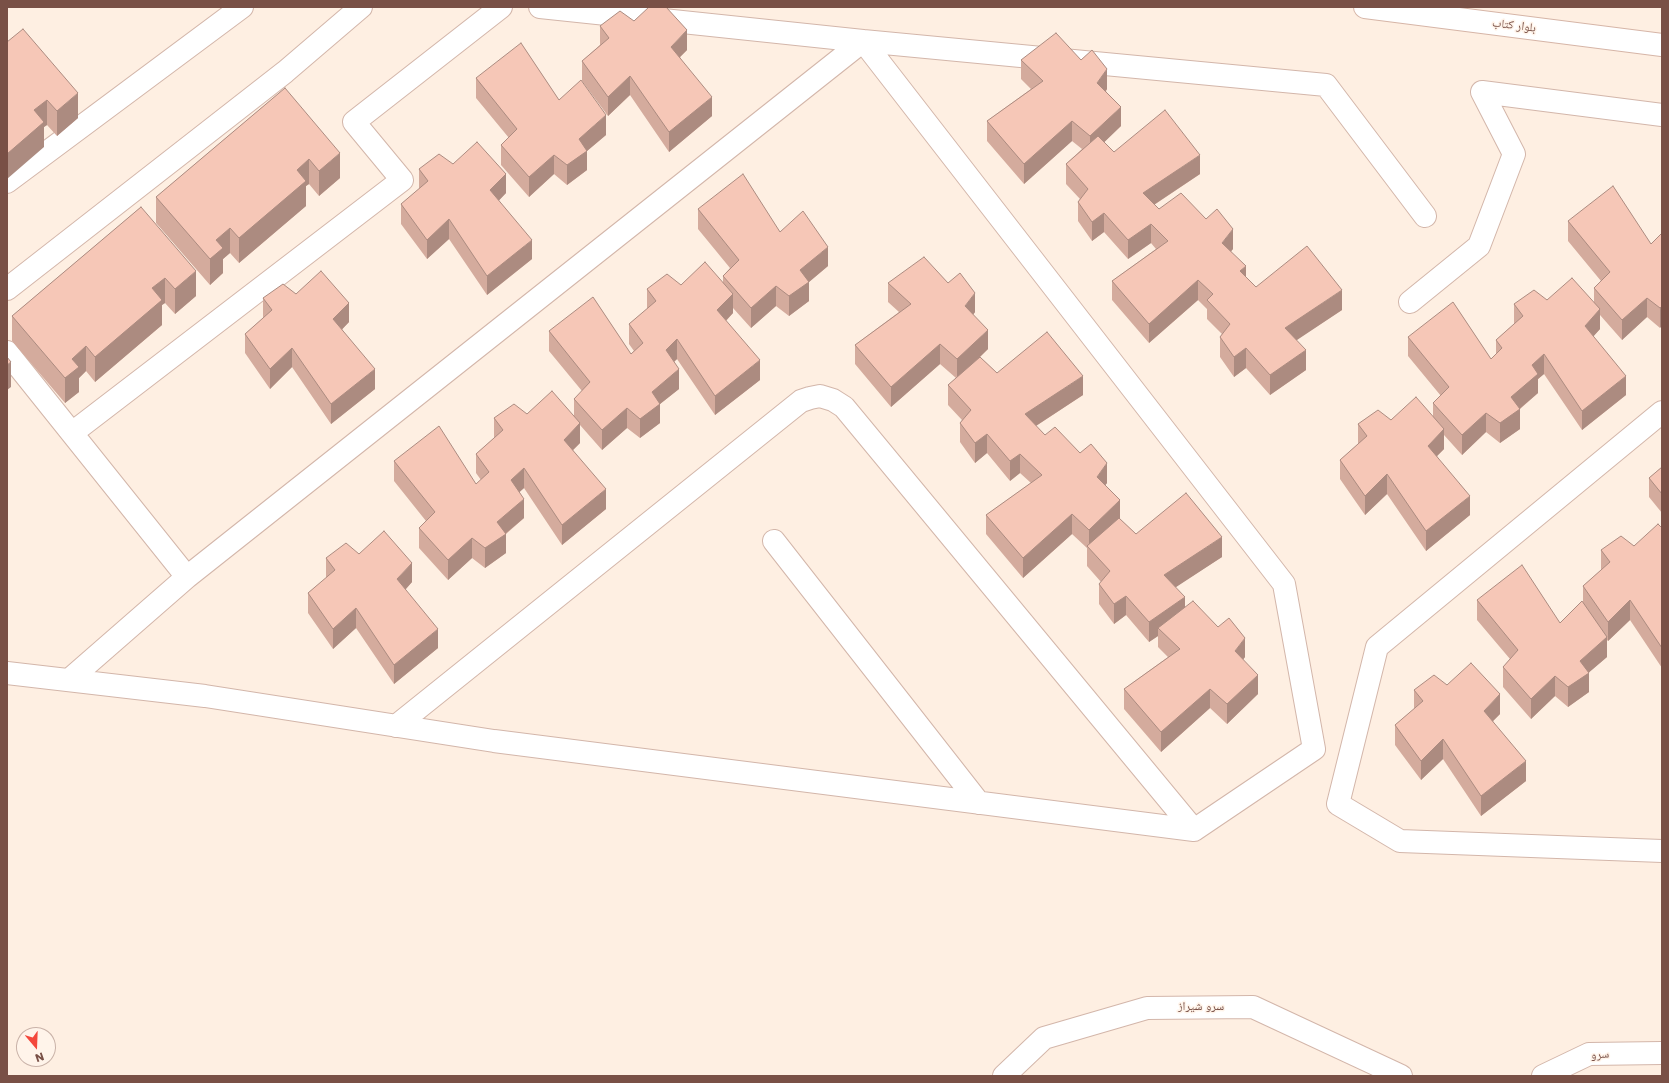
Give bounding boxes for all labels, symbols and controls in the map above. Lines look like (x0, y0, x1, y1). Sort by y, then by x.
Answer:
street label: بلوار کتاب (1491, 16, 1537, 36)
street label: سرو شیراز (1178, 1000, 1224, 1014)
north arrow (16, 1027, 56, 1067)
street label: سرو (1590, 1047, 1610, 1063)
text: N (33, 1048, 46, 1066)

